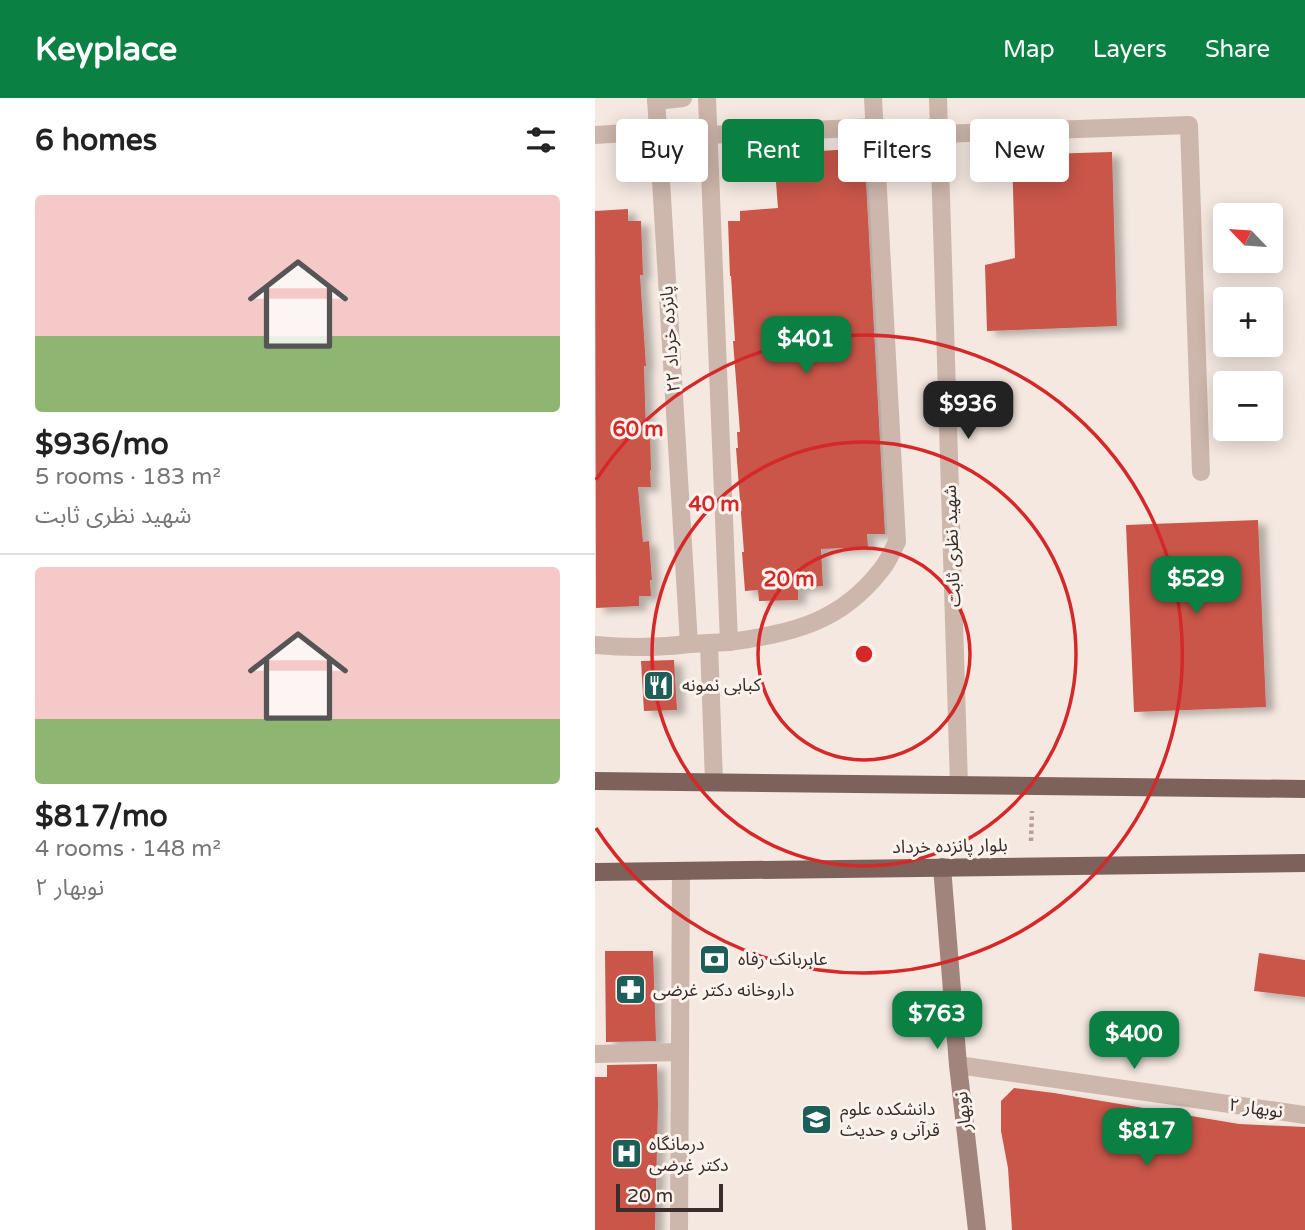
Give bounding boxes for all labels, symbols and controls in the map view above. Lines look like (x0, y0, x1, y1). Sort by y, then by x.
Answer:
text: Keyplace (35, 30, 177, 69)
text: Map (1003, 35, 1055, 64)
text: Layers (1093, 35, 1167, 64)
text: Share (1205, 35, 1270, 64)
chip: Buy (616, 119, 708, 182)
chip: Rent (722, 119, 824, 182)
chip: Filters (838, 119, 956, 182)
chip: New (970, 119, 1069, 182)
icon: filters (522, 121, 560, 159)
text: 6 homes (35, 122, 157, 159)
north arrow (1213, 203, 1283, 273)
map controls (1213, 203, 1283, 441)
icon: home (235, 241, 361, 367)
street label: پانزده خرداد ۲۲ (655, 285, 685, 393)
button: + (1213, 287, 1283, 357)
pin: $401 (765, 316, 847, 376)
text: $401 (777, 325, 835, 353)
button: − (1213, 371, 1283, 441)
pin: $936 (927, 382, 1009, 441)
text: $936 (939, 390, 997, 418)
text: 60 m (612, 417, 664, 442)
text: $936/mo (35, 426, 169, 463)
text: 5 rooms · 183 m² (35, 463, 221, 491)
street label: شهید نظری ثابت (939, 484, 965, 608)
text: 40 m (688, 492, 740, 517)
text: شهید نظری ثابت (35, 502, 191, 530)
pin: $529 (1155, 556, 1237, 616)
text: $529 (1167, 565, 1225, 593)
text: 20 m (763, 567, 815, 592)
icon: home (235, 613, 361, 739)
centre of rings (852, 642, 876, 666)
restaurant icon: کبابی نمونه (642, 668, 676, 702)
place label: کبابی نمونه (682, 674, 762, 696)
text: $817/mo (35, 798, 168, 835)
street label: بلوار پانزده خرداد (892, 834, 1008, 858)
text: 4 rooms · 148 m² (35, 835, 221, 863)
text: نوبهار ۲ (35, 874, 104, 902)
bank icon: عابربانک رفاه (698, 942, 732, 976)
place label: عابربانک رفاه (738, 948, 828, 970)
pharmacy icon: داروخانه دکتر غرضی (613, 973, 647, 1007)
place label: داروخانه دکتر غرضی (653, 979, 794, 1001)
pin: $763 (896, 992, 978, 1051)
text: $763 (908, 1000, 966, 1028)
pin: $400 (1093, 1012, 1175, 1071)
text: $400 (1105, 1020, 1163, 1048)
street label: نوبهار (950, 1090, 976, 1133)
street label: نوبهار ۲ (1228, 1093, 1284, 1123)
place label: دانشکده علوم قرآنی و حدیث (840, 1098, 940, 1141)
school or university icon: دانشکده علوم قرآنی و حدیث (800, 1102, 834, 1136)
pin: $817 (1106, 1108, 1188, 1168)
text: $817 (1118, 1117, 1176, 1145)
place label: درمانگاه دکتر غرضی (649, 1133, 729, 1176)
hospital icon: درمانگاه دکتر غرضی (609, 1137, 643, 1171)
scale bar (616, 1181, 723, 1213)
text: 20 m (627, 1185, 673, 1207)

